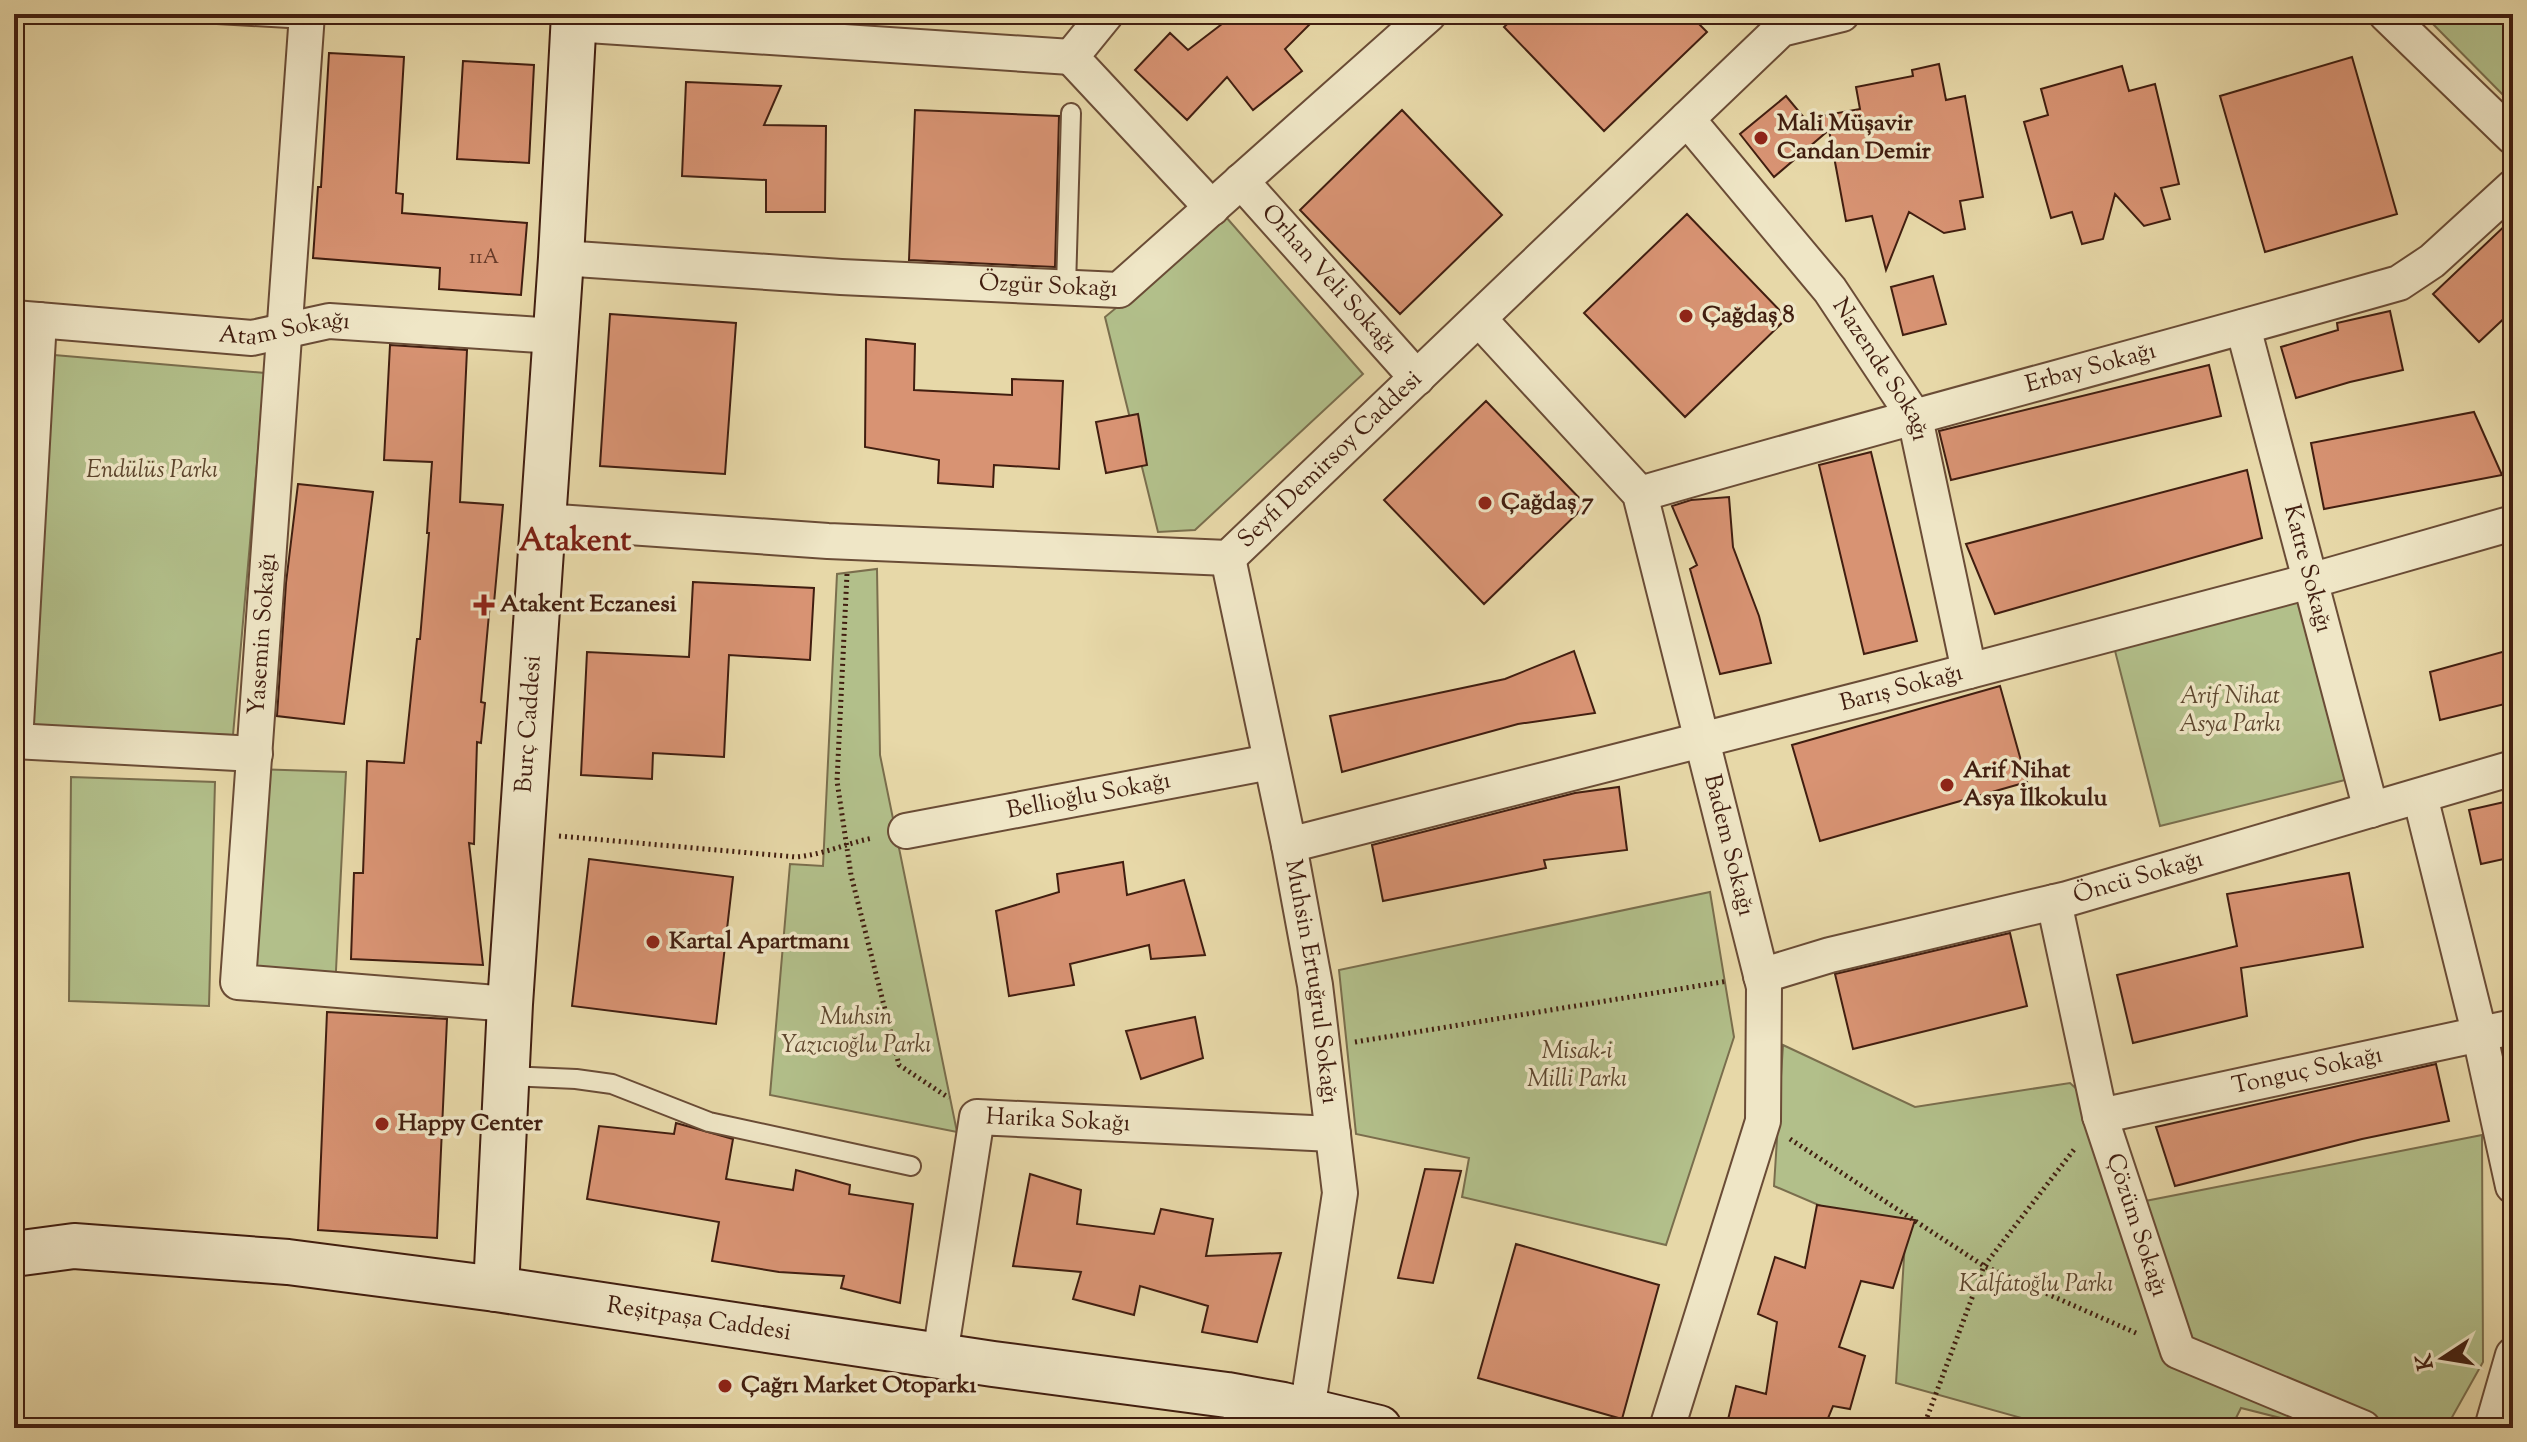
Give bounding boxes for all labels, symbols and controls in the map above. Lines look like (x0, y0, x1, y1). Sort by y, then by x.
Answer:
place label: Mali Müşavir Candan Demir (1777, 107, 1932, 169)
marker: Mali Müşavir Candan Demir (1752, 129, 1770, 147)
street label: Orhan Veli Sokağı (1253, 197, 1405, 362)
house number: 11A (469, 244, 499, 273)
street label: Özgür Sokağı (978, 266, 1118, 307)
street label: Nazende Sokağı (1823, 292, 1937, 444)
place label: Çağdaş 8 (1702, 299, 1795, 333)
street label: Atam Sokağı (217, 304, 351, 355)
marker: Çağdaş 8 (1677, 307, 1695, 325)
street label: Erbay Sokağı (2022, 334, 2160, 403)
street label: Seyfi Demirsoy Caddesi (1231, 363, 1431, 556)
park label: Endülüs Parkı (86, 454, 218, 488)
place label: Çağdaş 7 (1501, 486, 1594, 520)
marker: Çağdaş 7 (1476, 494, 1494, 512)
street label: Katre Sokağı (2274, 501, 2340, 637)
district label: Atakent (519, 519, 631, 565)
street label: Yasemin Sokağı (240, 551, 286, 716)
place label: Atakent Eczanesi (500, 588, 677, 622)
marker: Atakent Eczanesi (475, 596, 493, 614)
street label: Burç Caddesi (507, 654, 551, 794)
street label: Barış Sokağı (1836, 656, 1967, 721)
park label: Arif Nihat Asya Parkı (2179, 680, 2281, 742)
place label: Arif Nihat Asya İlkokulu (1963, 754, 2107, 816)
street label: Bellioğlu Sokağı (1004, 764, 1174, 829)
street label: Badem Sokağı (1694, 771, 1763, 920)
marker: Arif Nihat Asya İlkokulu (1938, 776, 1956, 794)
street label: Öncü Sokağı (2069, 843, 2208, 913)
street label: Muhsin Ertuğrul Sokağı (1275, 857, 1346, 1106)
place label: Kartal Apartmanı (669, 925, 850, 959)
marker: Kartal Apartmanı (644, 933, 662, 951)
park label: Muhsin Yazıcıoğlu Parkı (781, 1001, 931, 1063)
park label: Misak-i Milli Parkı (1527, 1035, 1627, 1097)
street label: Tonguç Sokağı (2229, 1039, 2386, 1104)
street label: Harika Sokağı (985, 1100, 1131, 1141)
place label: Happy Center (398, 1107, 544, 1141)
marker: Happy Center (373, 1115, 391, 1133)
street label: Çözüm Sokağı (2097, 1149, 2176, 1302)
park label: Kalfatoğlu Parkı (1959, 1268, 2113, 1302)
street label: Reşitpaşa Caddesi (604, 1289, 793, 1350)
north arrow (2403, 1318, 2483, 1398)
text: K (2409, 1350, 2444, 1373)
place label: Çağrı Market Otoparkı (741, 1369, 977, 1403)
marker: Çağrı Market Otoparkı (716, 1377, 734, 1395)

